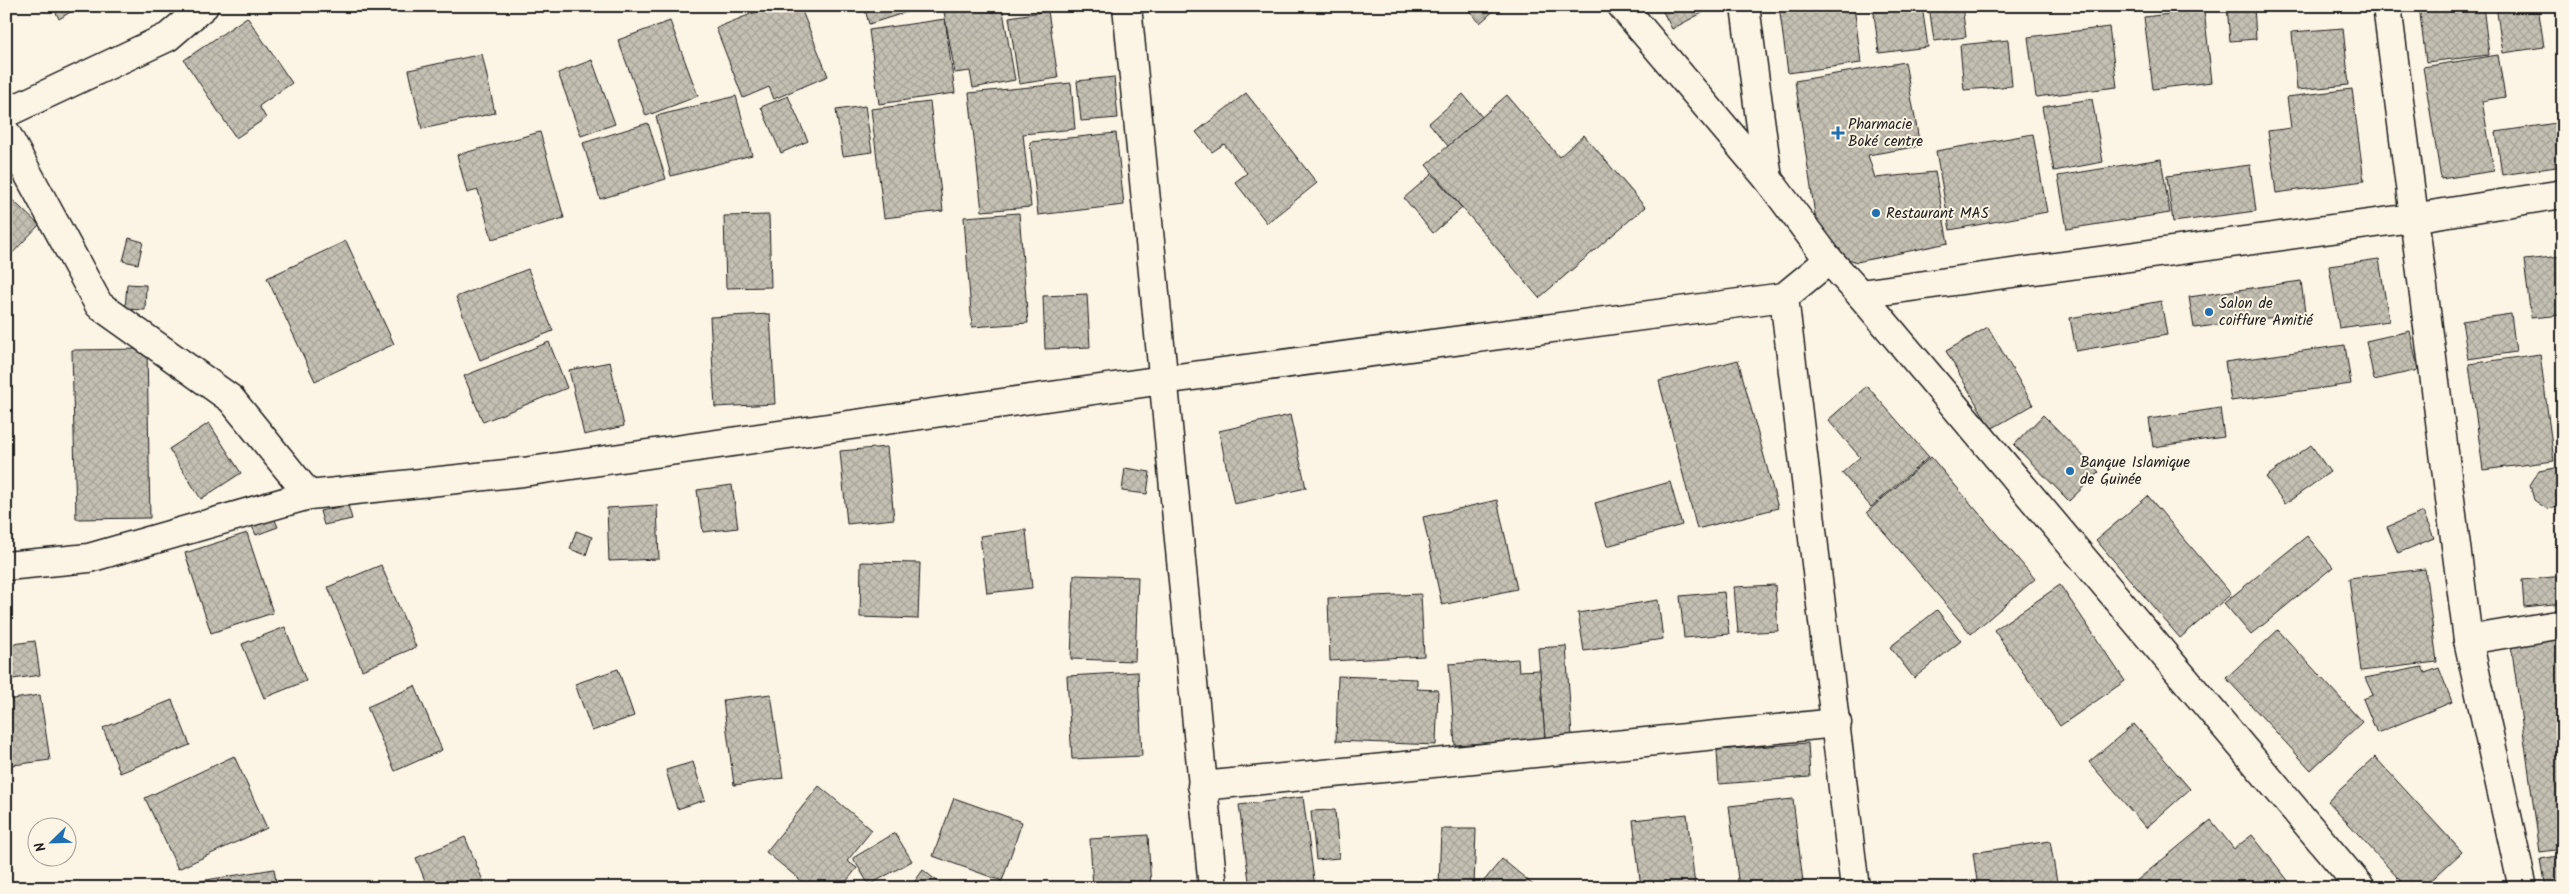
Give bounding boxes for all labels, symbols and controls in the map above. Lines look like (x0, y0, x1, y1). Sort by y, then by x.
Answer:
place label: Pharmacie Boké centre (1848, 113, 1923, 154)
marker: Pharmacie Boké centre (1832, 127, 1844, 139)
place label: Restaurant MAS (1886, 202, 1989, 226)
marker: Restaurant MAS (1870, 207, 1882, 219)
place label: Salon de coiffure Amitié (2219, 292, 2314, 333)
marker: Salon de coiffure Amitié (2203, 306, 2215, 318)
place label: Banque Islamique de Guinée (2080, 451, 2190, 492)
marker: Banque Islamique de Guinée (2064, 465, 2076, 477)
north arrow (28, 816, 78, 866)
text: N (29, 838, 53, 855)

